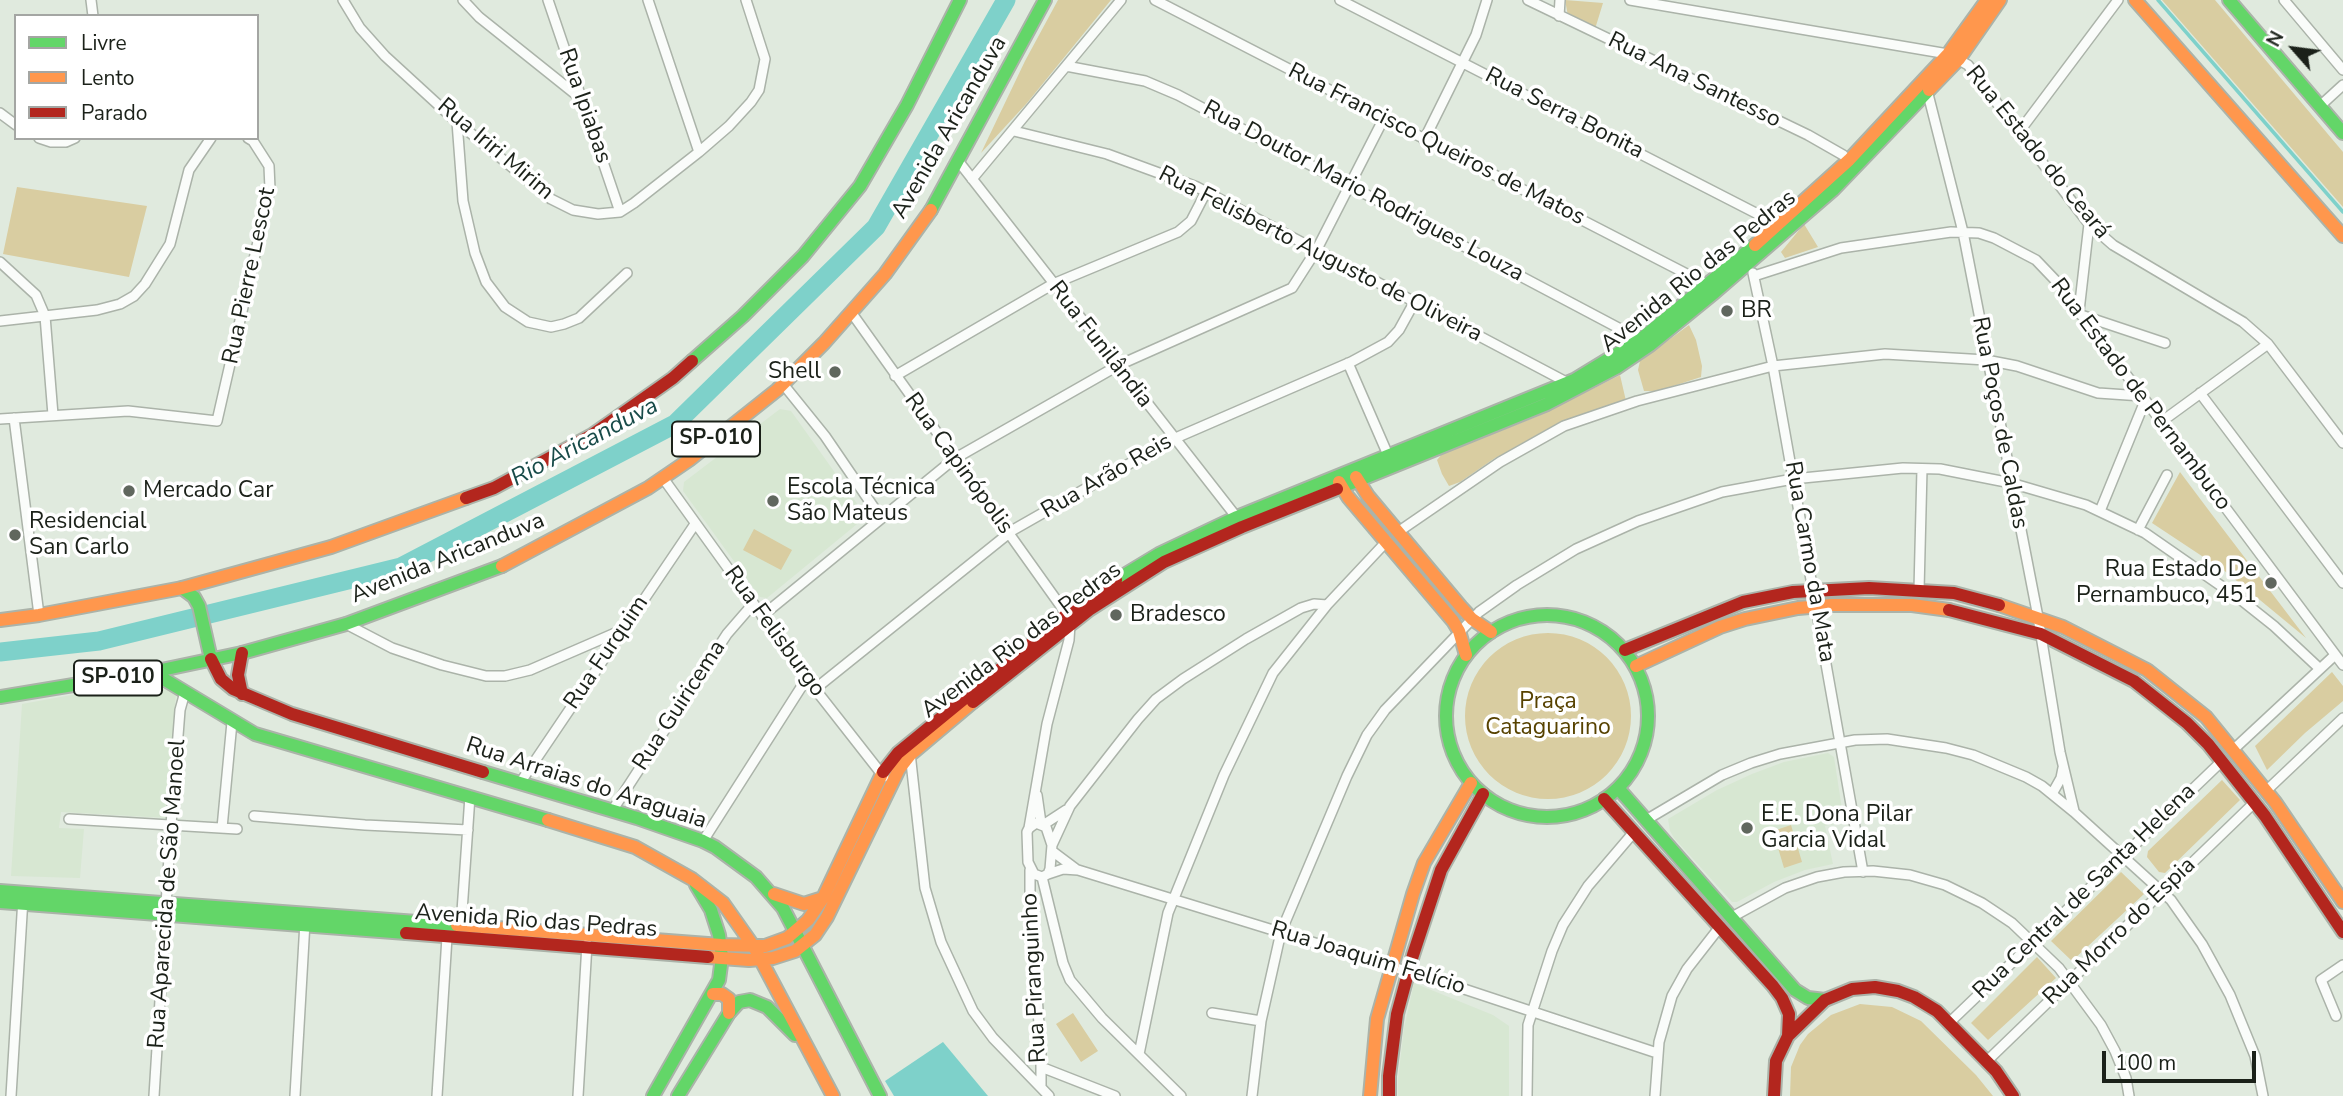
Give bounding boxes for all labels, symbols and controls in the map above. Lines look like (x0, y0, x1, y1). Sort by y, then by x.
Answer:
legend (14, 14, 259, 140)
north arrow (2259, 14, 2329, 84)
street label: Rua Ana Santesso (1603, 27, 1785, 135)
text: N (2261, 27, 2290, 52)
text: Livre (81, 29, 127, 57)
street label: Avenida Aricanduva (886, 32, 1014, 224)
street label: Rua Ipiabas (551, 45, 617, 167)
street label: Rua Francisco Queiros de Matos (1283, 58, 1589, 232)
street label: Rua Estado do Ceará (1959, 61, 2115, 245)
street label: Rua Serra Bonita (1480, 62, 1648, 166)
text: Lento (81, 64, 134, 92)
street label: Rua Iriri Mirim (431, 93, 559, 207)
street label: Rua Doutor Mario Rodrigues Louza (1198, 95, 1528, 289)
text: Parado (81, 99, 147, 127)
street label: Rua Felisberto Augusto de Oliveira (1154, 161, 1486, 349)
street label: Rua Pierre Lescot (218, 185, 282, 367)
street label: Avenida Rio das Pedras (1596, 185, 1802, 359)
street label: Rua Estado de Pernambuco (2044, 274, 2236, 516)
street label: Rua Funilândia (1042, 276, 1158, 414)
place label: BR (1741, 297, 1772, 325)
marker: BR (1719, 303, 1735, 319)
street label: Rua Poços de Caldas (1965, 315, 2033, 531)
place label: Shell (768, 358, 821, 386)
marker: Shell (827, 364, 843, 380)
street label: Rua Capinópolis (898, 388, 1018, 540)
water label: Rio Aricanduva (507, 392, 663, 494)
road number: SP-010 (672, 422, 760, 457)
street label: Rua Arão Reis (1037, 429, 1177, 525)
street label: Rua Carmo da Mata (1778, 459, 1840, 665)
place label: Escola Técnica São Mateus (787, 474, 936, 528)
place label: Mercado Car (143, 477, 273, 505)
marker: Mercado Car (121, 483, 137, 499)
marker: Escola Técnica São Mateus (765, 493, 781, 509)
place label: Residencial San Carlo (29, 508, 146, 562)
street label: Avenida Aricanduva (347, 508, 549, 610)
marker: Residencial San Carlo (7, 527, 23, 543)
place label: Rua Estado De Pernambuco, 451 (2076, 556, 2257, 610)
street label: Avenida Rio das Pedras (917, 557, 1127, 725)
street label: Rua Felisburgo (717, 561, 831, 703)
marker: Rua Estado De Pernambuco, 451 (2263, 575, 2279, 591)
street label: Rua Furquim (559, 591, 655, 715)
place label: Bradesco (1130, 601, 1226, 629)
marker: Bradesco (1108, 607, 1124, 623)
street label: Rua Guiricema (628, 636, 732, 776)
road number: SP-010 (74, 660, 162, 696)
park label: Praça Cataguarino (1485, 688, 1611, 742)
street label: Rua Arraias do Araguaia (462, 732, 710, 836)
street label: Rua Aparecida de São Manoel (143, 738, 193, 1050)
street label: Rua Central de Santa Helena (1968, 778, 2202, 1006)
place label: E.E. Dona Pilar Garcia Vidal (1761, 801, 1913, 855)
marker: E.E. Dona Pilar Garcia Vidal (1739, 820, 1755, 836)
street label: Rua Morro do Espia (2038, 852, 2202, 1012)
street label: Rua Piranguinho (1017, 892, 1053, 1064)
street label: Avenida Rio das Pedras (414, 900, 658, 944)
street label: Rua Joaquim Felício (1268, 916, 1468, 1002)
scale bar (2105, 1036, 2259, 1080)
text: 100 m (2115, 1049, 2176, 1077)

